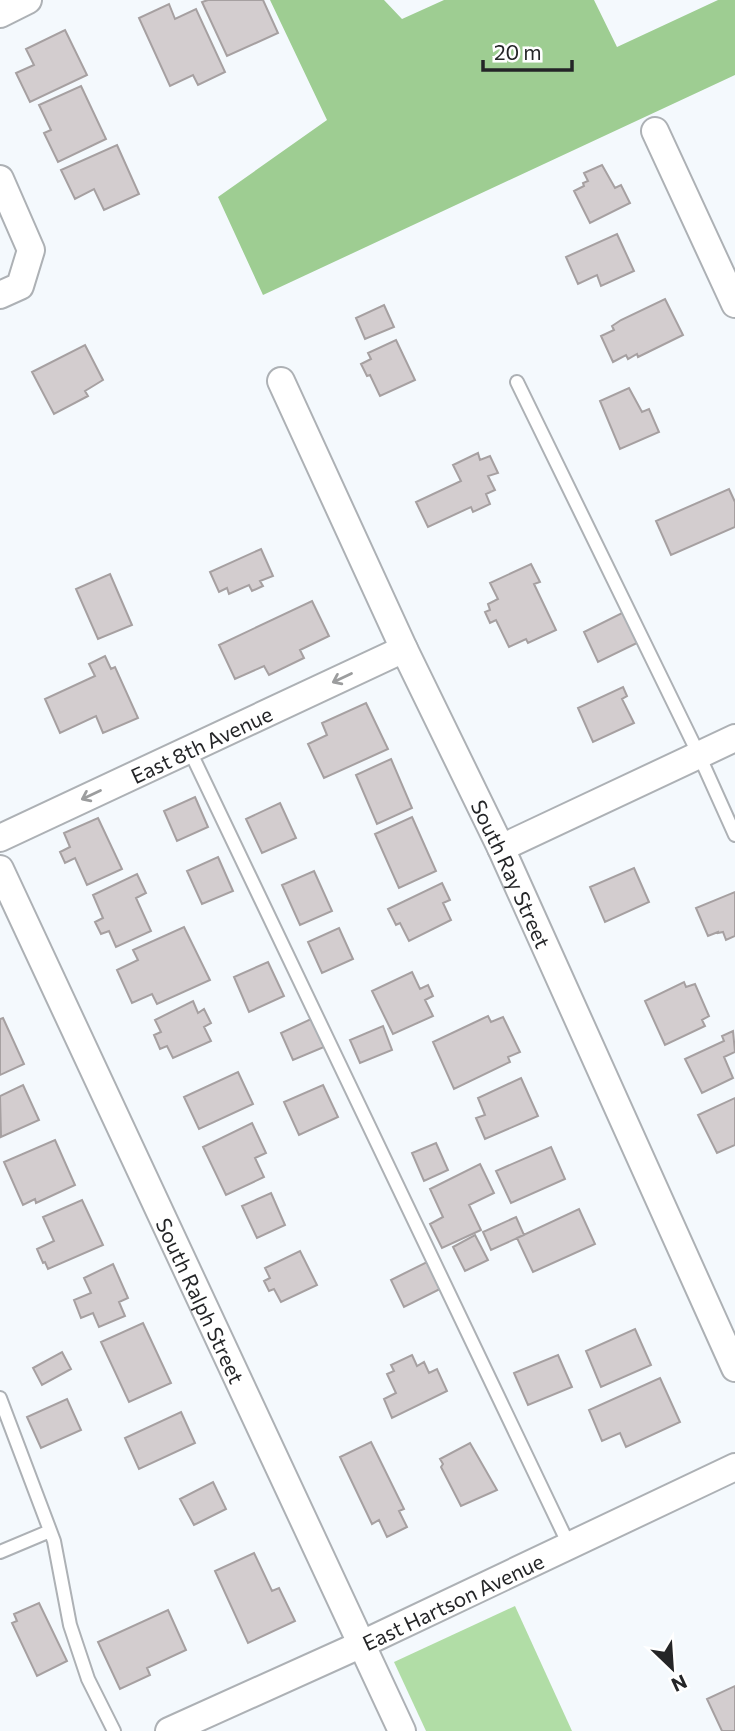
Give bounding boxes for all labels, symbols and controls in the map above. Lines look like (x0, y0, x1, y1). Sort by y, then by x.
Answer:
scale bar (483, 28, 572, 72)
text: 20 m (494, 39, 542, 64)
one-way arrow (332, 672, 353, 685)
street label: East 8th Avenue (126, 700, 276, 788)
one-way arrow (81, 789, 102, 802)
street label: South Ray Street (467, 795, 557, 952)
street label: South Ralph Street (152, 1214, 250, 1387)
street label: East Hartson Avenue (358, 1547, 547, 1655)
north arrow (637, 1633, 707, 1703)
text: N (668, 1670, 691, 1697)

